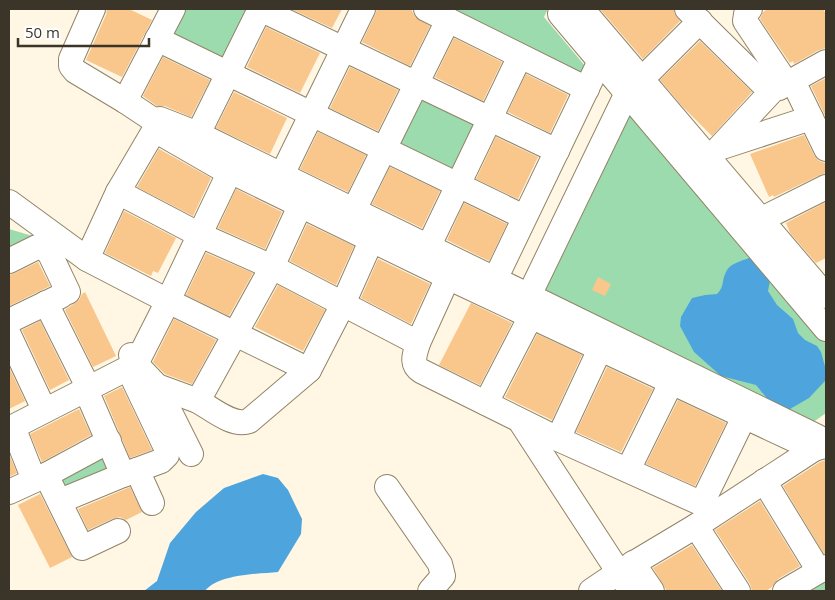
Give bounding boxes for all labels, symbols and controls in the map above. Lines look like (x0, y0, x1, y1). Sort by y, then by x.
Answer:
scale bar (18, 15, 149, 47)
text: 50 m (25, 22, 60, 42)

